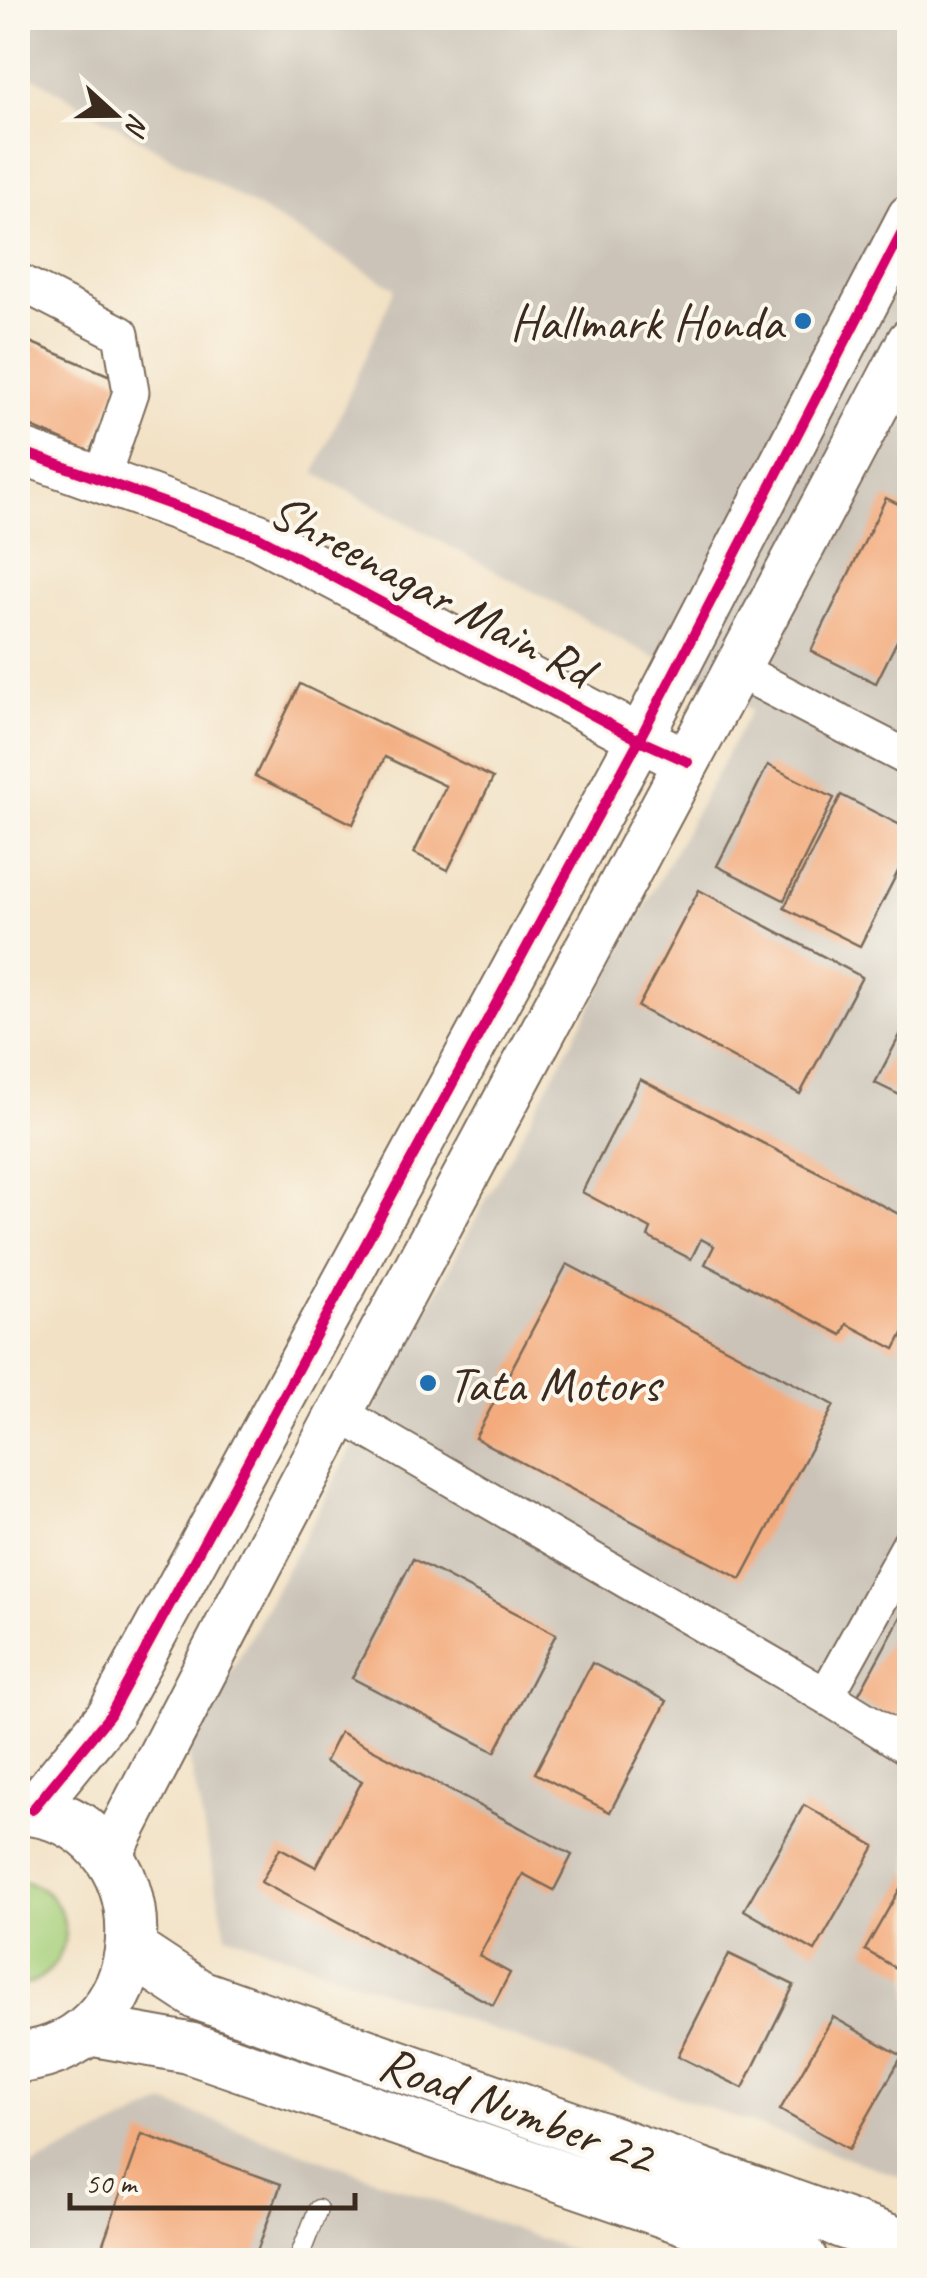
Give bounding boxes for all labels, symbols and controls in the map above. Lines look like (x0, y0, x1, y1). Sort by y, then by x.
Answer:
north arrow (65, 65, 165, 165)
text: N (117, 109, 157, 142)
place label: Hallmark Honda (510, 291, 786, 354)
marker: Hallmark Honda (792, 310, 814, 332)
street label: Shreenagar Main Rd (259, 479, 610, 705)
place label: Tata Motors (448, 1353, 665, 1416)
marker: Tata Motors (417, 1372, 439, 1394)
street label: Road Number 22 (371, 2031, 665, 2189)
scale bar (70, 2148, 355, 2210)
text: 50 m (85, 2164, 138, 2202)

